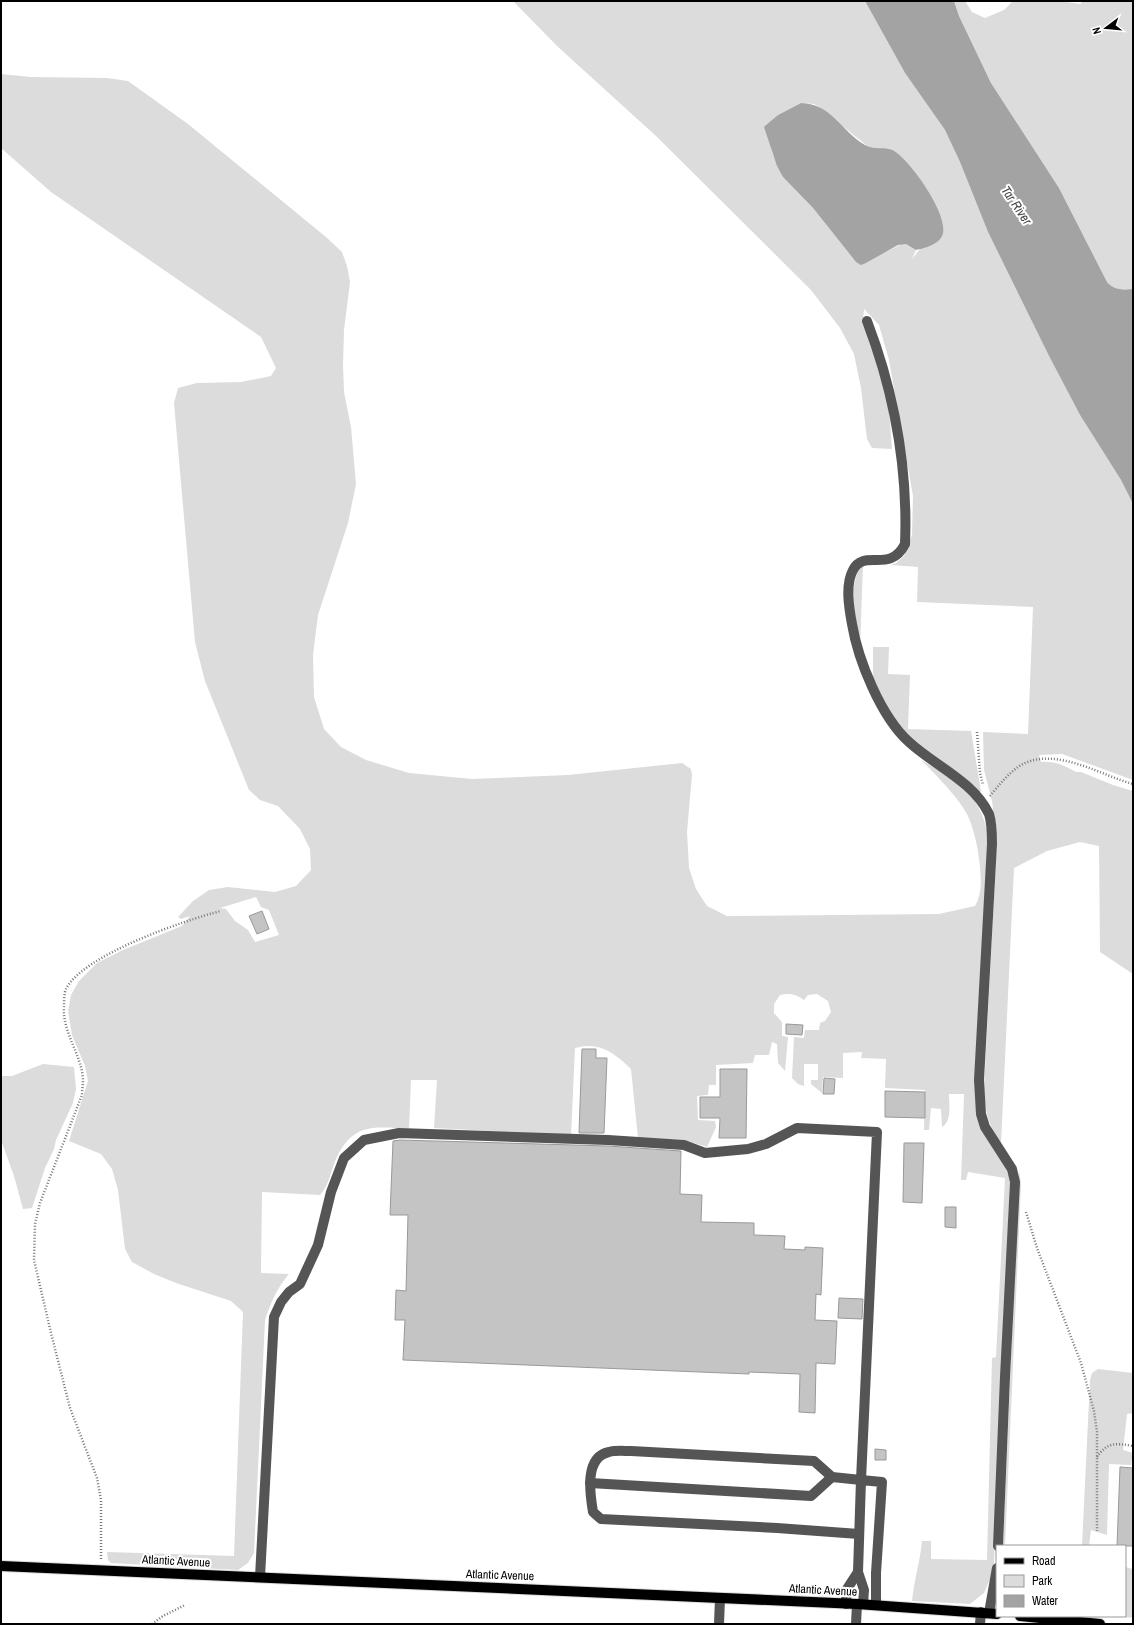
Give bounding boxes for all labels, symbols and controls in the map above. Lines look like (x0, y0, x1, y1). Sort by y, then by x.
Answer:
north arrow (1086, 8, 1126, 48)
text: N (1089, 26, 1104, 36)
water label: Tar River (998, 183, 1036, 228)
legend (996, 1545, 1126, 1617)
street label: Atlantic Avenue (141, 1551, 210, 1571)
text: Road (1032, 1553, 1056, 1569)
street label: Atlantic Avenue (465, 1566, 534, 1584)
text: Park (1032, 1573, 1052, 1589)
street label: Atlantic Avenue (788, 1580, 857, 1600)
text: Water (1032, 1593, 1059, 1609)

